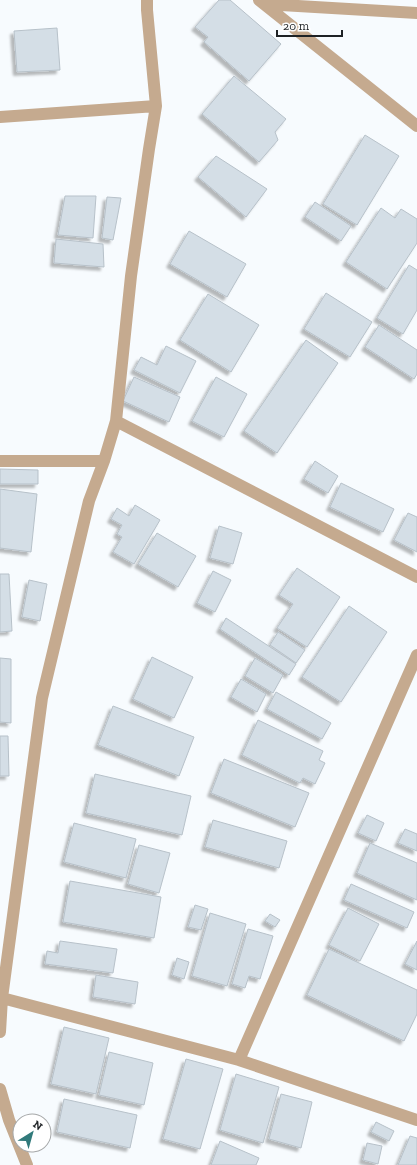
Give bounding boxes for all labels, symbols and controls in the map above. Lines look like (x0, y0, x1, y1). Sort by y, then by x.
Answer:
scale bar (277, 12, 342, 38)
text: 20 m (283, 19, 310, 33)
north arrow (12, 1113, 52, 1153)
text: N (30, 1118, 45, 1134)

